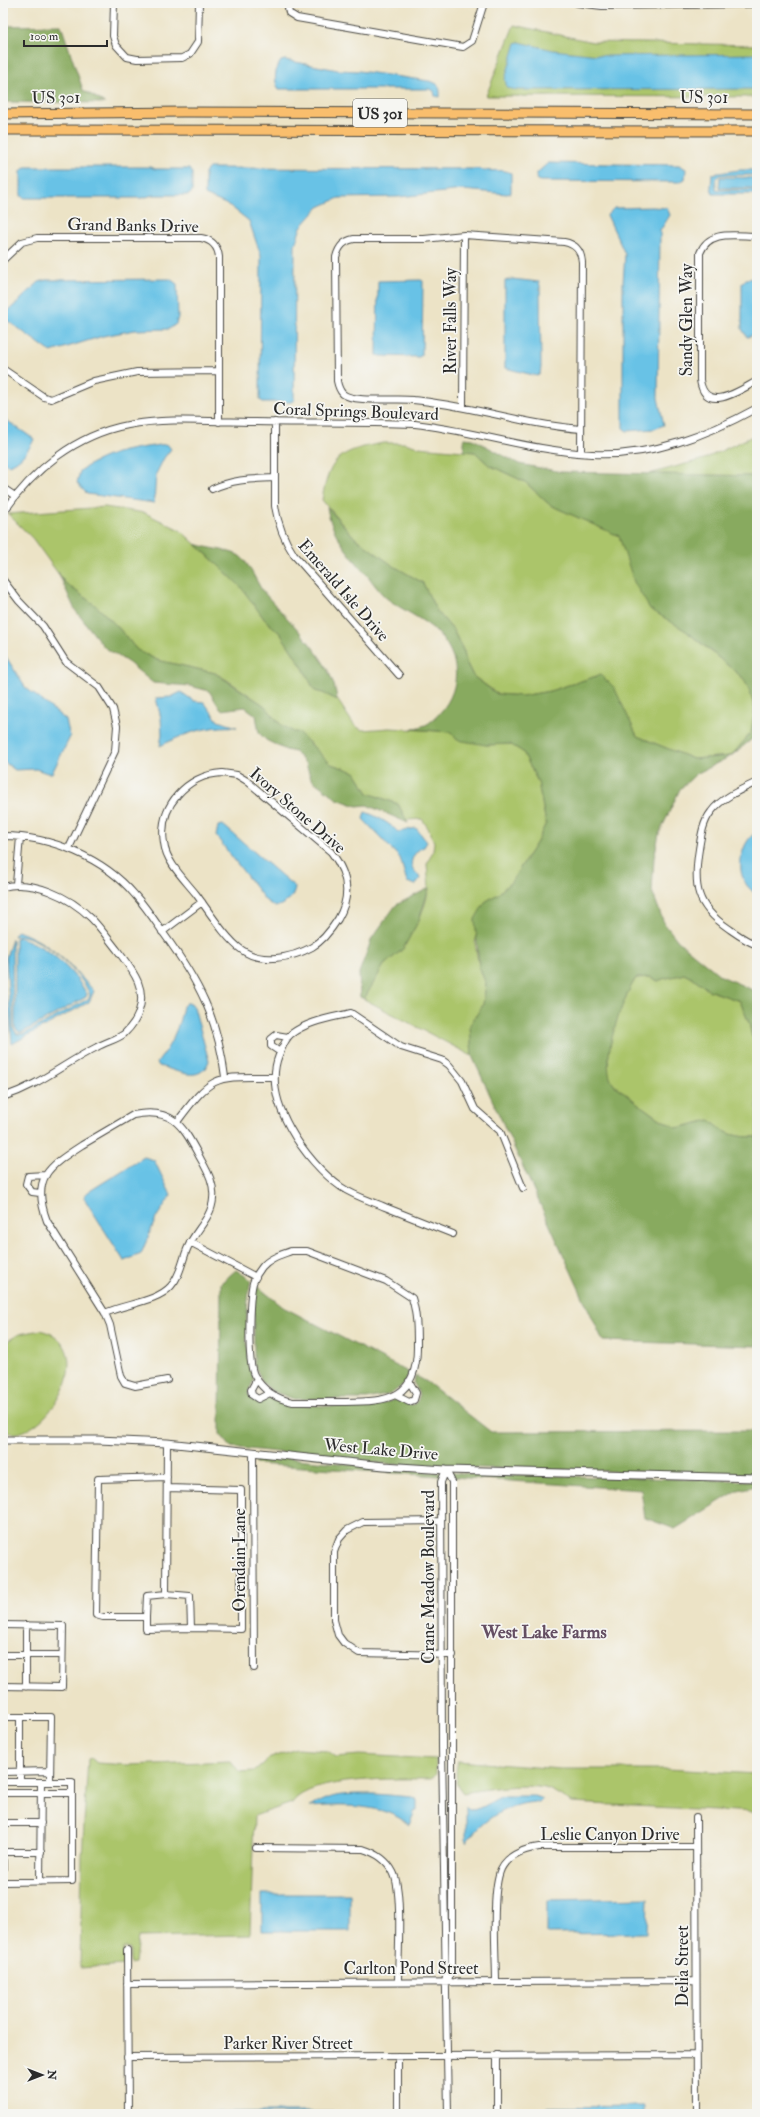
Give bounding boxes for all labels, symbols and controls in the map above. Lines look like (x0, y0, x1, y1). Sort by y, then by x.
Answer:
scale bar (24, 22, 107, 48)
text: 100 m (30, 29, 59, 44)
street label: US 301 (32, 87, 80, 108)
street label: US 301 (680, 87, 728, 108)
road number: US 301 (353, 99, 407, 127)
street label: Grand Banks Drive (67, 214, 199, 237)
street label: Sandy Glen Way (676, 263, 698, 376)
street label: River Falls Way (440, 267, 462, 374)
street label: Coral Springs Boulevard (273, 398, 440, 426)
street label: Emerald Isle Drive (294, 535, 394, 646)
street label: Ivory Stone Drive (245, 763, 350, 859)
street label: West Lake Drive (322, 1434, 439, 1465)
street label: Crane Meadow Boulevard (418, 1489, 439, 1664)
street label: Orendain Lane (229, 1508, 250, 1612)
district label: West Lake Farms (480, 1621, 607, 1644)
street label: Leslie Canyon Drive (540, 1824, 680, 1846)
street label: Delia Street (672, 1925, 693, 2007)
street label: Carlton Pond Street (343, 1958, 479, 1979)
street label: Parker River Street (223, 2033, 353, 2054)
north arrow (22, 2055, 62, 2095)
text: N (45, 2069, 58, 2081)

